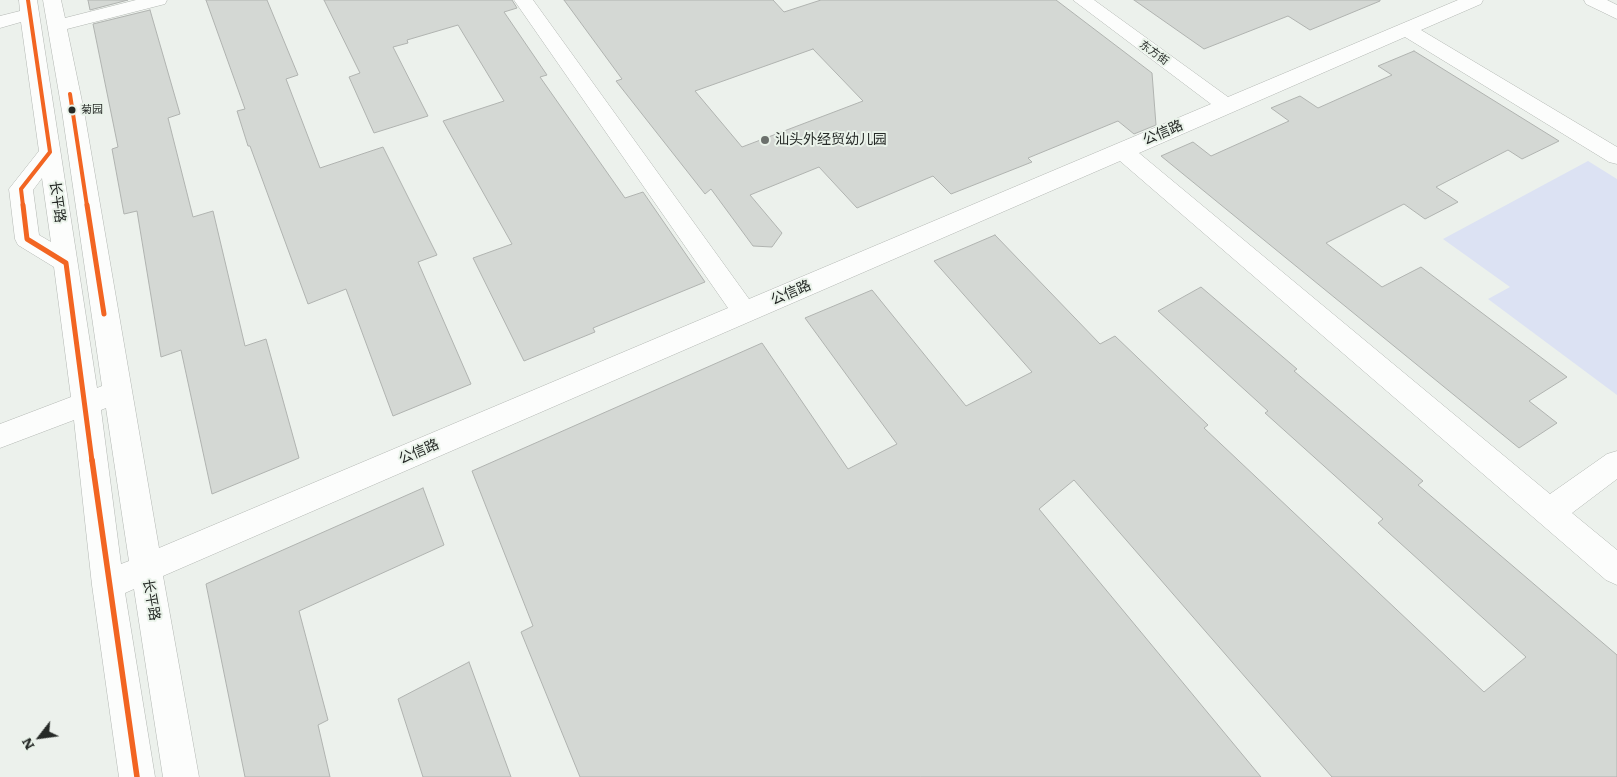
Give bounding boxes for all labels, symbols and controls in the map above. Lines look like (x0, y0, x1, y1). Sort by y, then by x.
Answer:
street label: 东方街 (1137, 38, 1171, 68)
place label: 菊园 (81, 103, 103, 117)
marker: 菊园 (67, 105, 77, 115)
street label: 公信路 (1140, 117, 1186, 149)
place label: 汕头外经贸幼儿园 (775, 132, 887, 148)
marker: 汕头外经贸幼儿园 (759, 134, 771, 146)
street label: 长平路 (46, 180, 68, 224)
street label: 公信路 (768, 277, 814, 309)
street label: 公信路 (396, 436, 442, 468)
street label: 长平路 (139, 578, 163, 622)
north arrow (15, 712, 65, 762)
text: N (15, 734, 39, 755)

